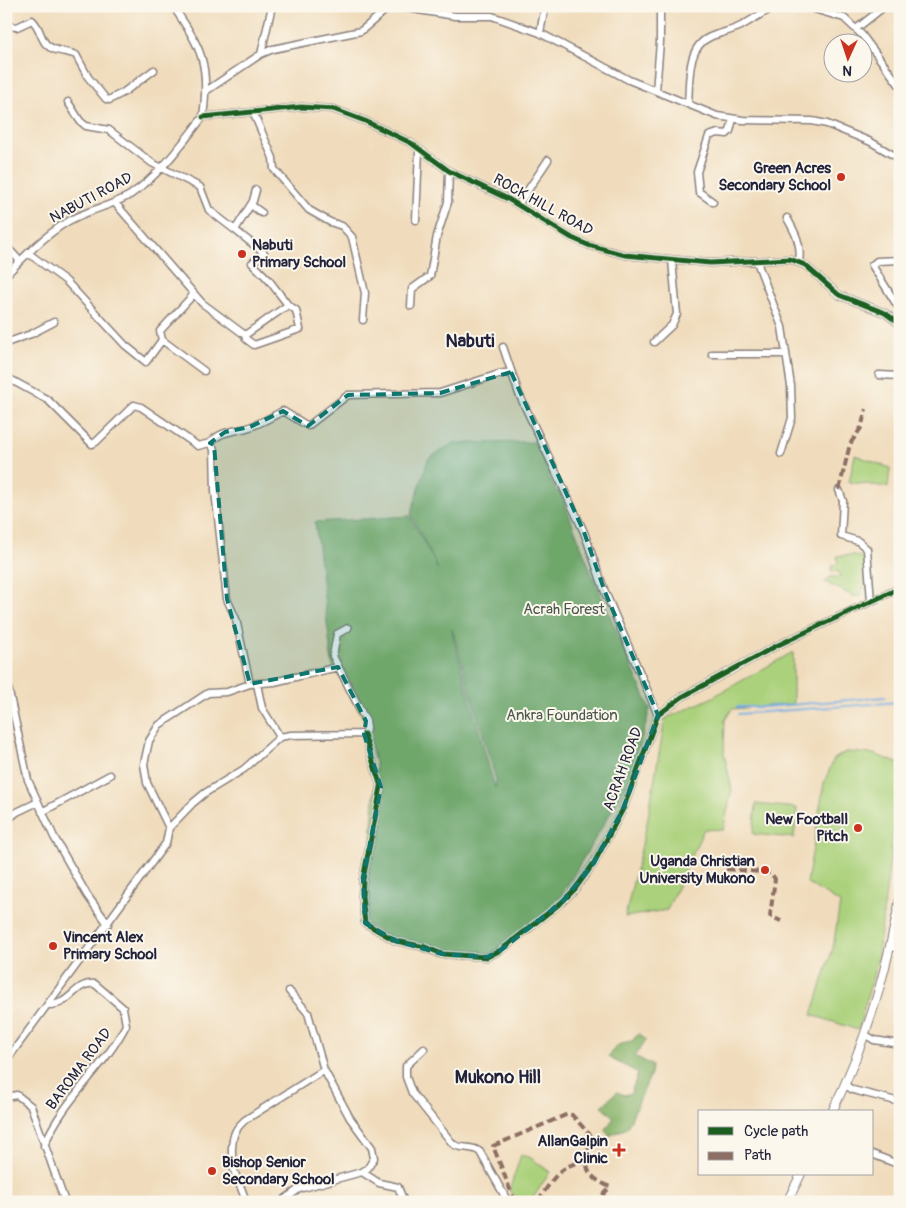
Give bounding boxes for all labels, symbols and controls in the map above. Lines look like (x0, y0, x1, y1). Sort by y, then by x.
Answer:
north arrow (824, 32, 874, 82)
text: N (842, 62, 853, 79)
place label: Green Acres Secondary School (718, 159, 831, 195)
street label: NABUTI ROAD (46, 168, 136, 228)
street label: ROCK HILL ROAD (490, 170, 596, 240)
marker: Green Acres Secondary School (835, 171, 847, 183)
place label: Nabuti Primary School (252, 236, 346, 272)
marker: Nabuti Primary School (236, 248, 248, 260)
district label: Nabuti (446, 330, 494, 353)
park label: Acrah Forest (523, 600, 606, 619)
park label: Ankra Foundation (506, 706, 618, 725)
street label: ACRAH ROAD (599, 725, 647, 813)
place label: New Football Pitch (765, 810, 848, 846)
marker: New Football Pitch (852, 822, 864, 834)
place label: Uganda Christian University Mukono (640, 852, 756, 888)
marker: Uganda Christian University Mukono (759, 864, 771, 876)
place label: Vincent Alex Primary School (63, 928, 157, 964)
marker: Vincent Alex Primary School (47, 940, 59, 952)
street label: BAROMA ROAD (42, 1024, 116, 1114)
district label: Mukono Hill (455, 1066, 541, 1089)
legend (698, 1110, 874, 1176)
text: Cycle path (744, 1122, 808, 1141)
place label: AllanGalpin Clinic (538, 1132, 608, 1168)
marker: AllanGalpin Clinic (612, 1143, 626, 1157)
text: Path (744, 1146, 771, 1165)
place label: Bishop Senior Secondary School (222, 1153, 335, 1189)
marker: Bishop Senior Secondary School (206, 1165, 218, 1177)

